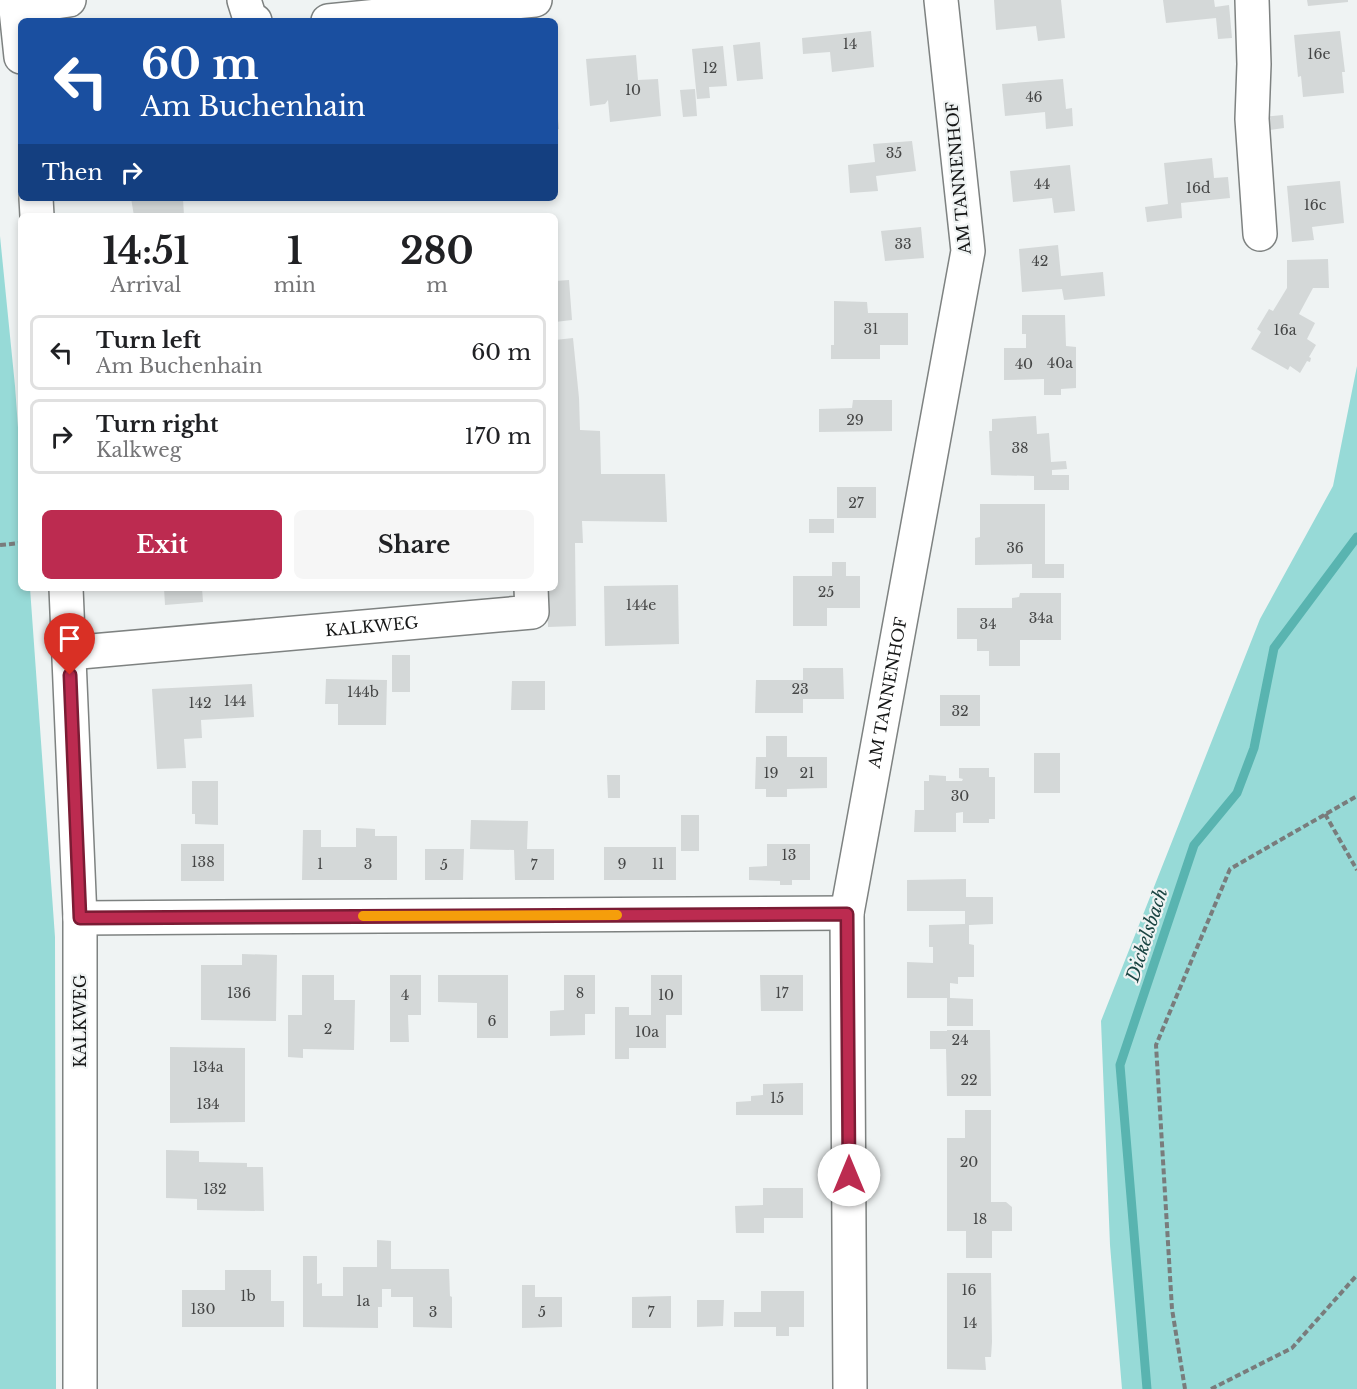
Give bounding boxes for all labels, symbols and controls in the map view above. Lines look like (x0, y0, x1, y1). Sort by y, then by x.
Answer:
house number: 14 (843, 35, 857, 53)
text: 60 m (141, 38, 259, 90)
icon: left (42, 42, 120, 120)
house number: 16e (1307, 45, 1331, 63)
house number: 12 (703, 59, 717, 77)
house number: 10 (625, 81, 641, 99)
house number: 46 (1025, 88, 1043, 106)
text: Am Buchenhain (141, 90, 366, 123)
street label: AM TANNENHOF (941, 101, 975, 256)
house number: 35 (886, 144, 902, 162)
icon: right (115, 156, 148, 189)
text: Then (42, 159, 103, 186)
house number: 44 (1034, 175, 1050, 193)
house number: 16d (1186, 179, 1211, 197)
house number: 16c (1304, 196, 1327, 214)
text: 14:51 (102, 229, 189, 274)
text: 1 (287, 229, 303, 274)
text: 280 (400, 229, 474, 274)
house number: 33 (894, 235, 912, 253)
house number: 42 (1032, 252, 1048, 270)
text: Arrival (110, 273, 181, 297)
text: min (274, 273, 316, 297)
text: m (426, 273, 448, 297)
house number: 31 (864, 320, 878, 338)
house number: 16a (1273, 321, 1297, 339)
text: Turn left (96, 327, 201, 354)
icon: left (45, 336, 78, 369)
text: 60 m (471, 339, 531, 366)
text: Am Buchenhain (96, 354, 262, 378)
house number: 40a (1047, 354, 1073, 372)
house number: 40 (1015, 355, 1033, 373)
text: Turn right (96, 411, 218, 438)
house number: 29 (846, 411, 864, 429)
icon: right (45, 420, 78, 453)
text: 170 m (465, 423, 531, 450)
text: Kalkweg (96, 438, 182, 462)
house number: 38 (1011, 439, 1029, 457)
house number: 27 (848, 494, 865, 512)
button: Exit (42, 510, 282, 579)
button: Share (294, 510, 534, 579)
house number: 36 (1006, 539, 1024, 557)
house number: 25 (818, 583, 834, 601)
house number: 144e (626, 596, 656, 614)
house number: 34a (1029, 609, 1054, 627)
street label: KALKWEG (324, 612, 419, 640)
pin (44, 613, 95, 675)
street label: AM TANNENHOF (863, 615, 911, 771)
house number: 34 (980, 615, 996, 633)
icon: arrive (53, 622, 86, 655)
house number: 23 (791, 680, 809, 698)
house number: 144b (347, 683, 379, 701)
house number: 144 (224, 692, 246, 710)
house number: 142 (188, 694, 212, 712)
house number: 32 (951, 702, 969, 720)
house number: 19 (763, 764, 779, 782)
house number: 21 (800, 764, 814, 782)
house number: 30 (951, 787, 969, 805)
house number: 13 (782, 846, 796, 864)
house number: 138 (191, 853, 215, 871)
house number: 1 (317, 855, 323, 873)
house number: 3 (364, 855, 372, 873)
house number: 9 (617, 855, 627, 873)
house number: 11 (652, 855, 664, 873)
house number: 5 (440, 856, 448, 874)
house number: 7 (530, 856, 538, 874)
water label: Dickelsbach (1121, 885, 1172, 986)
street label: KALKWEG (70, 974, 90, 1068)
house number: 136 (227, 984, 251, 1002)
house number: 8 (576, 984, 584, 1002)
house number: 17 (775, 984, 790, 1002)
house number: 4 (401, 986, 409, 1004)
house number: 10 (658, 986, 674, 1004)
house number: 6 (487, 1012, 497, 1030)
house number: 2 (324, 1020, 332, 1038)
house number: 10a (635, 1023, 659, 1041)
house number: 24 (952, 1031, 968, 1049)
house number: 134a (193, 1058, 224, 1076)
house number: 22 (960, 1071, 978, 1089)
house number: 15 (770, 1089, 784, 1107)
house number: 134 (196, 1095, 220, 1113)
position arrow (817, 1143, 881, 1207)
house number: 20 (960, 1153, 978, 1171)
house number: 132 (203, 1180, 227, 1198)
house number: 18 (973, 1210, 987, 1228)
house number: 16 (961, 1281, 977, 1299)
house number: 1b (240, 1287, 256, 1305)
house number: 1a (356, 1292, 370, 1310)
house number: 130 (191, 1300, 215, 1318)
house number: 3 (429, 1303, 437, 1321)
house number: 5 (538, 1303, 546, 1321)
house number: 7 (647, 1303, 655, 1321)
house number: 14 (963, 1314, 977, 1332)

